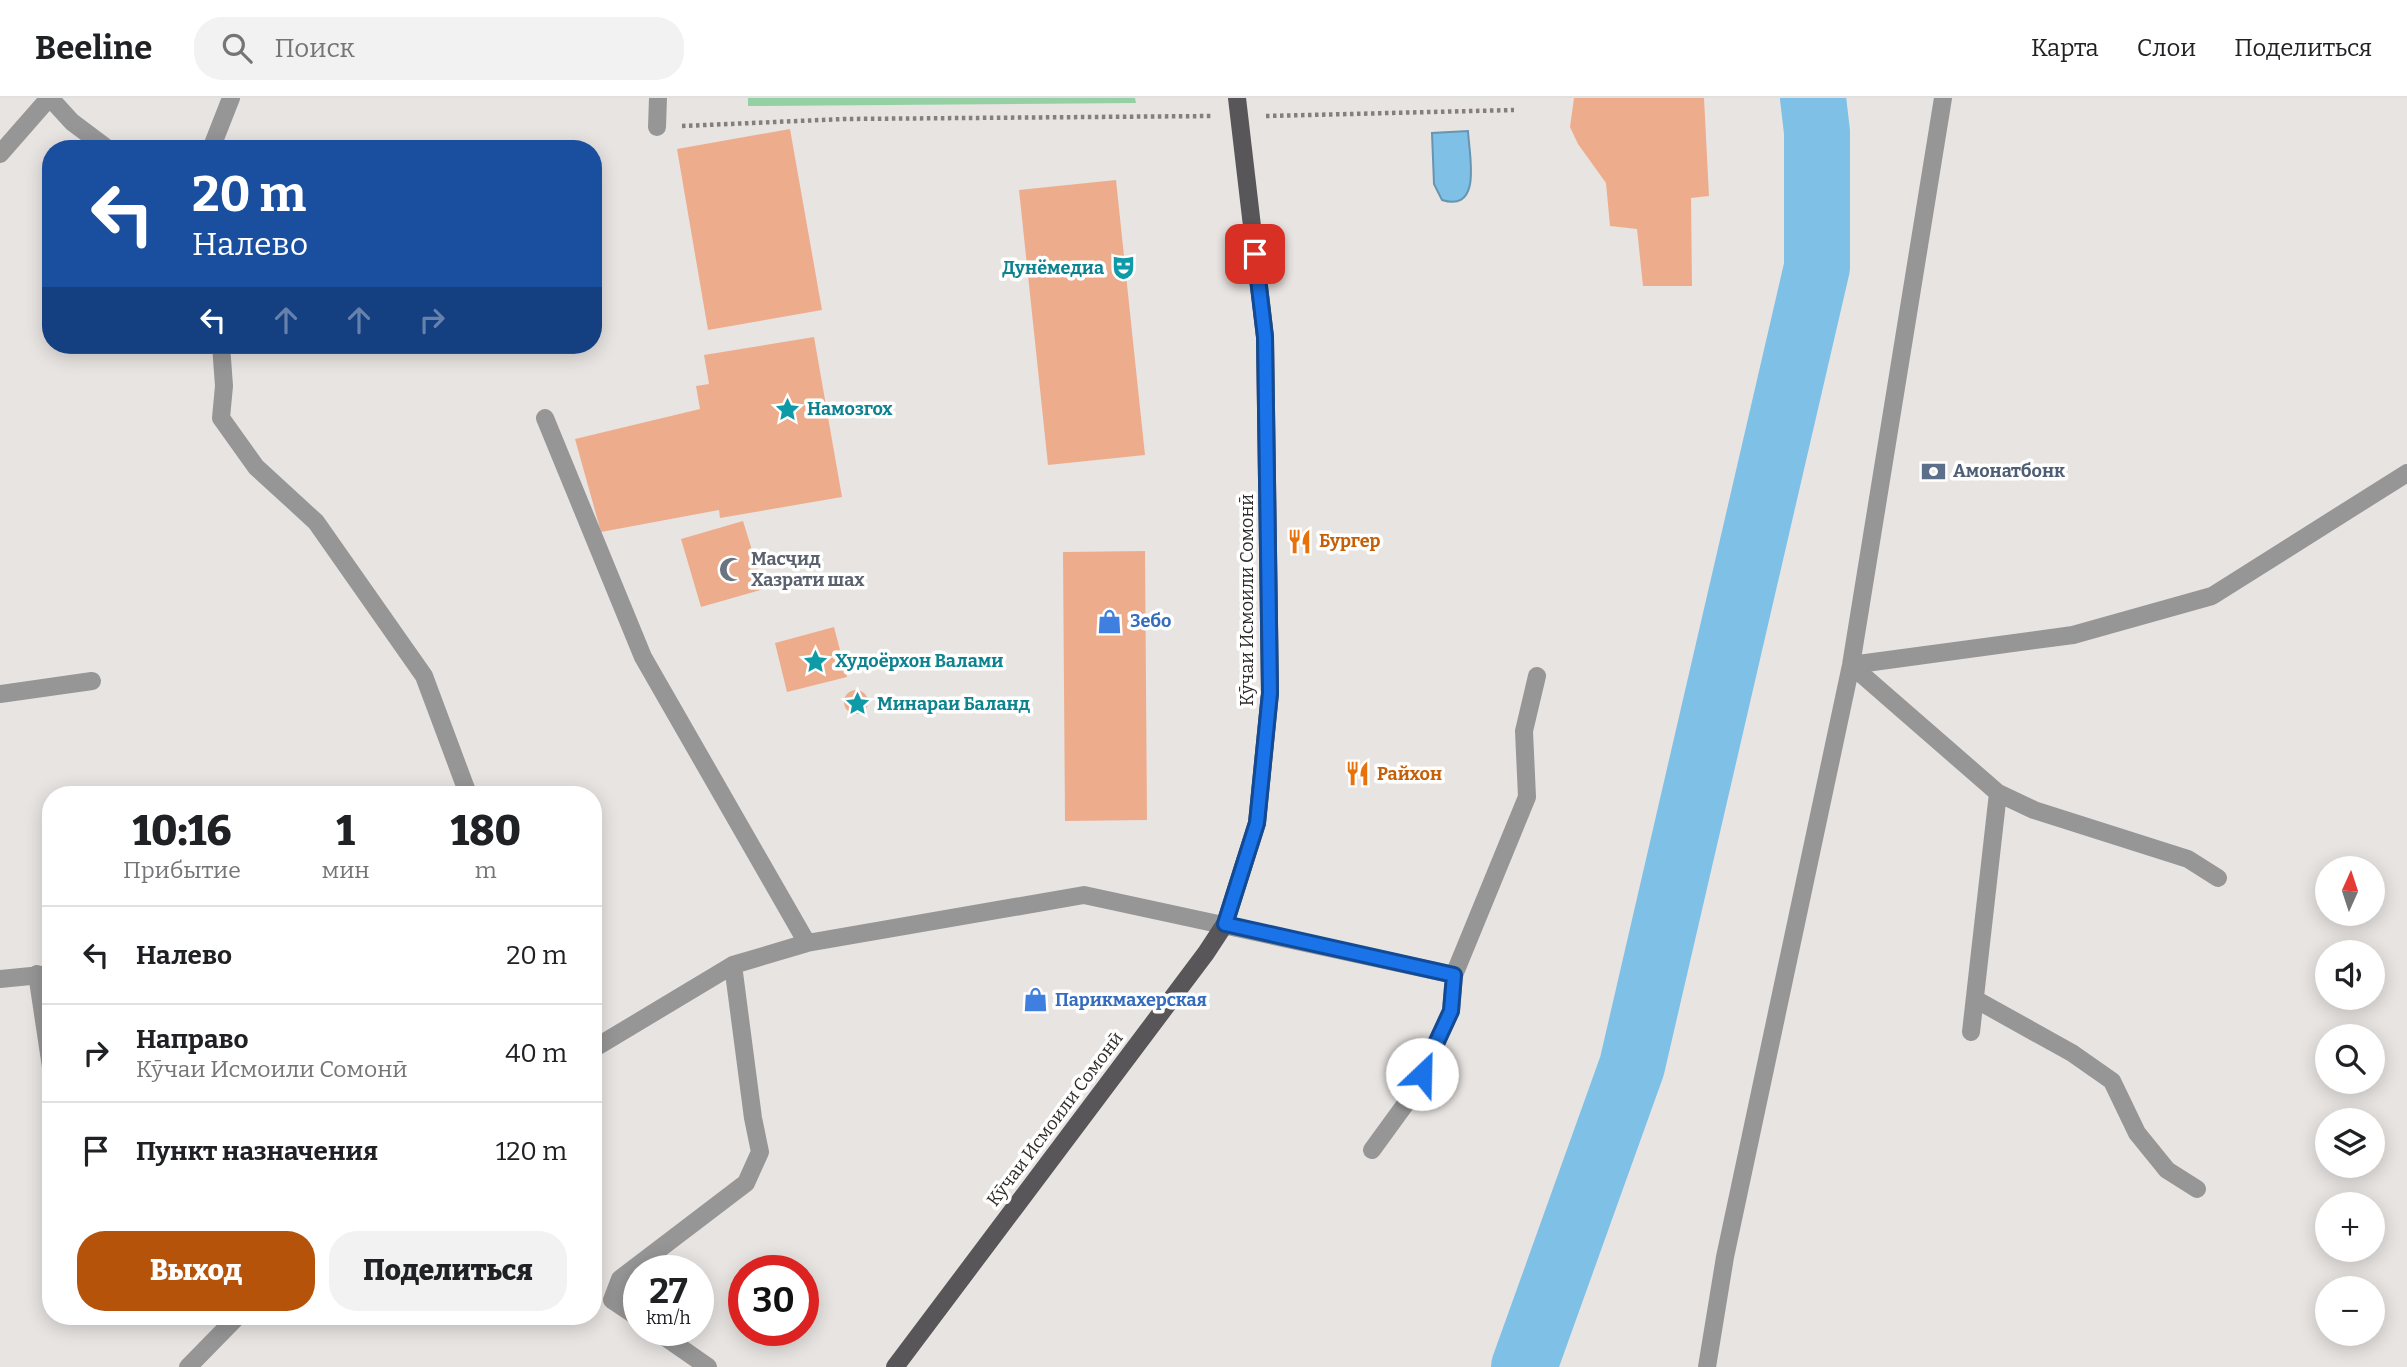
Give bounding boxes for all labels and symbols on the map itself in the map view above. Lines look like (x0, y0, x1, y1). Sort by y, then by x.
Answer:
pin (1225, 224, 1285, 284)
theatre icon: Дунёмедиа (1110, 254, 1138, 282)
place label: Дунёмедиа (1002, 257, 1104, 279)
place icon: Намозгох (773, 395, 801, 423)
place label: Намозгох (807, 398, 893, 420)
bank icon: Амонатбонк (1919, 457, 1947, 485)
place label: Амонатбонк (1953, 460, 2065, 482)
street label: Кӯчаи Исмоили Сомонӣ (1236, 494, 1258, 706)
restaurant icon: Бургер (1285, 527, 1313, 555)
place label: Бургер (1319, 530, 1381, 552)
place label: Масҷид Хазрати шах (751, 548, 865, 591)
mosque icon: Масҷид Хазрати шах (717, 555, 745, 583)
shop icon: Зебо (1096, 607, 1124, 635)
place label: Зебо (1130, 610, 1171, 632)
place icon: Худоёрхон Валами (801, 647, 829, 675)
place label: Худоёрхон Валами (835, 650, 1003, 672)
place icon: Минараи Баланд (843, 690, 871, 718)
place label: Минараи Баланд (877, 693, 1031, 715)
restaurant icon: Райхон (1343, 760, 1371, 788)
place label: Райхон (1377, 763, 1442, 785)
north arrow (2315, 856, 2385, 926)
shop icon: Парикмахерская (1021, 986, 1049, 1014)
place label: Парикмахерская (1055, 989, 1207, 1011)
street label: Кӯчаи Исмоили Сомонӣ (982, 1027, 1128, 1210)
position arrow (1385, 1037, 1459, 1111)
speed limit sign: 30 (728, 1255, 819, 1346)

